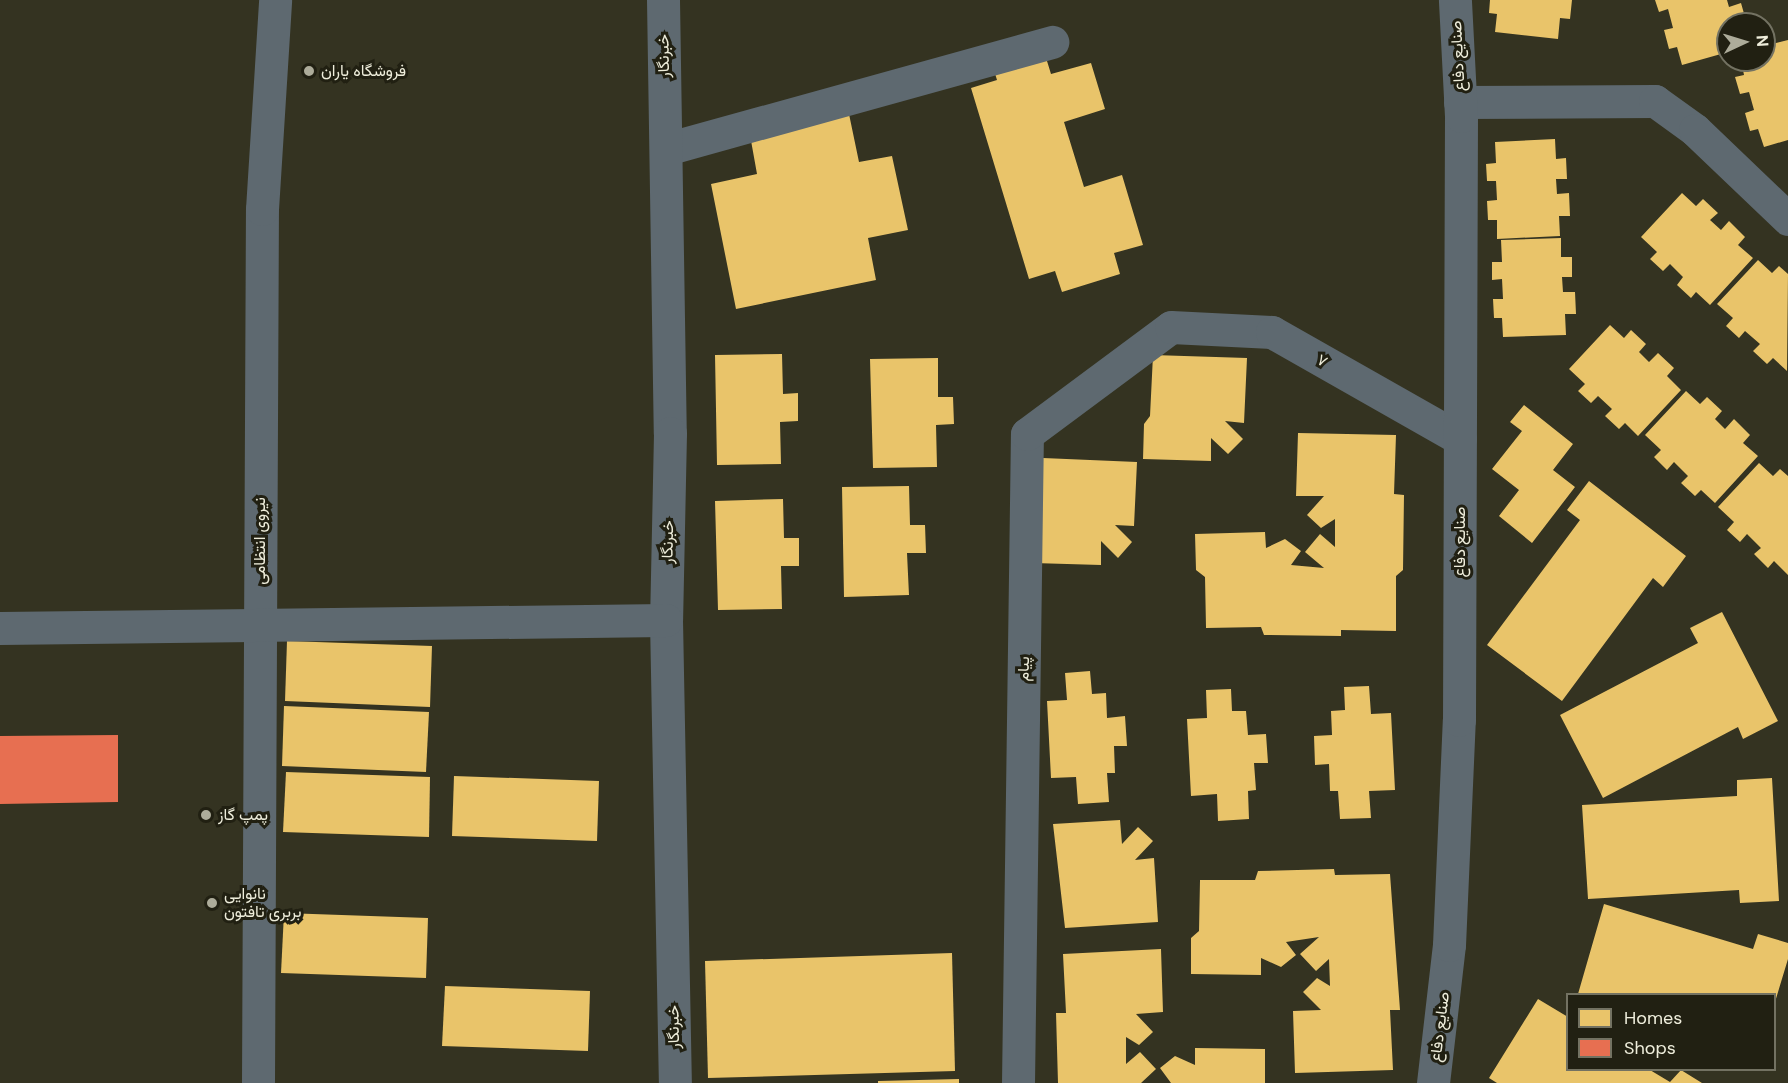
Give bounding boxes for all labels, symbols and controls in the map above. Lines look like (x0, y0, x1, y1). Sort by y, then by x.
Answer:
north arrow (1716, 12, 1776, 72)
street label: صنایع دفاع (1447, 20, 1469, 92)
street label: خبرنگار (654, 34, 674, 78)
text: N (1752, 34, 1773, 47)
place label: فروشگاه یاران (321, 61, 406, 81)
marker: فروشگاه یاران (302, 64, 316, 78)
street label: ۷ (1313, 350, 1331, 372)
street label: نیروی انتظامی (250, 497, 270, 585)
street label: صنایع دفاع (1450, 507, 1470, 577)
street label: خبرنگار (658, 520, 678, 564)
street label: پیام (1014, 656, 1034, 682)
place label: پمپ گاز (218, 805, 268, 825)
marker: پمپ گاز (199, 808, 213, 822)
place label: نانوایی بربری تافتون (224, 884, 301, 922)
marker: نانوایی بربری تافتون (205, 896, 219, 910)
street label: صنایع دفاع (1426, 991, 1454, 1063)
legend (1566, 993, 1776, 1071)
street label: خبرنگار (664, 1005, 684, 1049)
text: Homes (1624, 1006, 1682, 1030)
text: Shops (1624, 1036, 1676, 1060)

